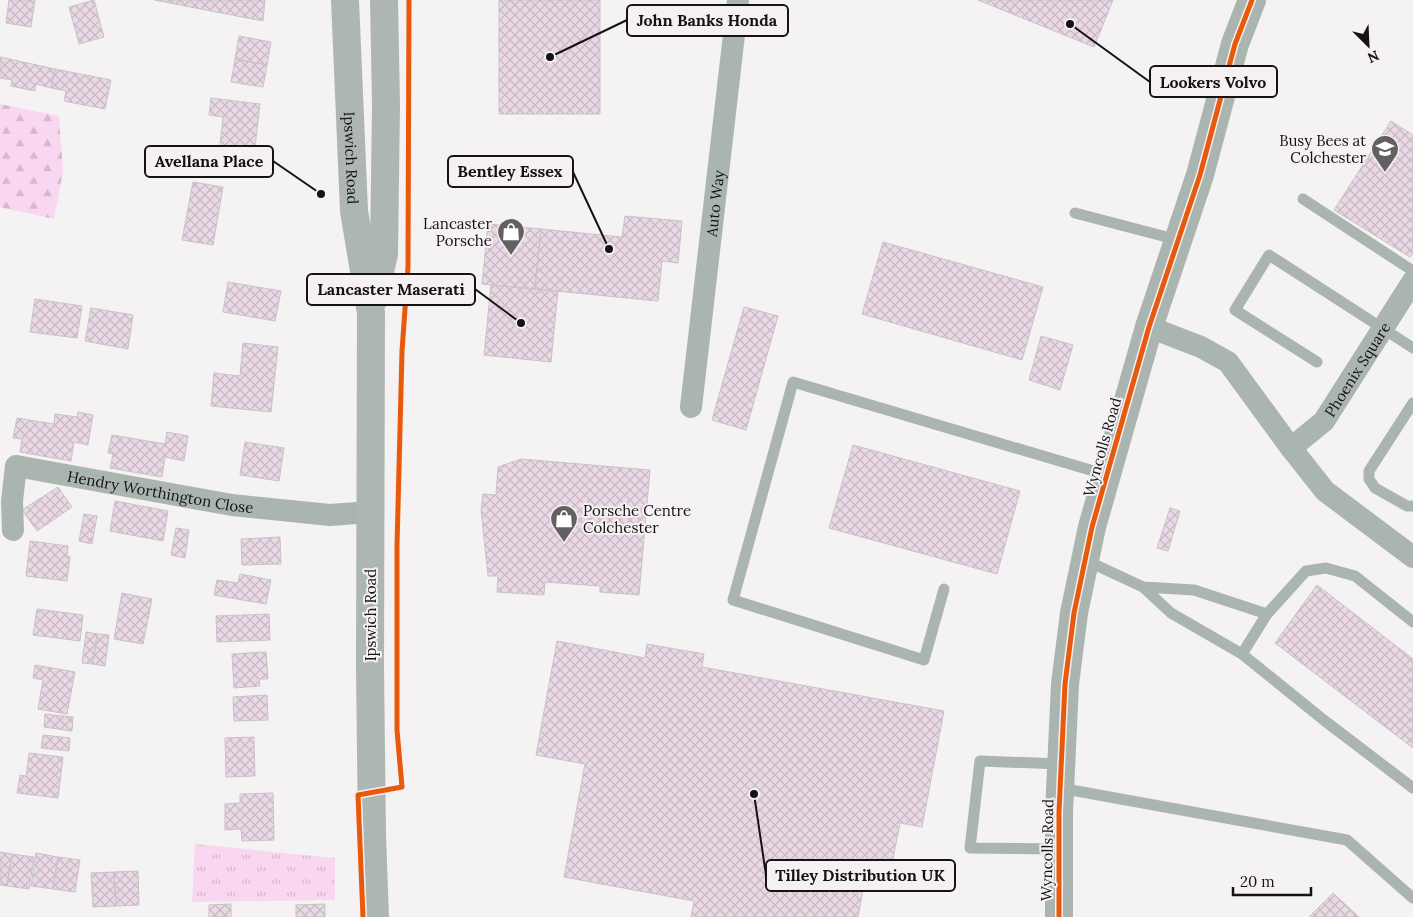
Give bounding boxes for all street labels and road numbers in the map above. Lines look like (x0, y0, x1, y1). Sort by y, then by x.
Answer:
street label: Ipswich Road (340, 111, 363, 205)
street label: Auto Way (701, 169, 728, 239)
street label: Phoenix Square (1320, 318, 1394, 420)
street label: Wyncolls Road (1079, 395, 1125, 499)
street label: Hendry Worthington Close (66, 466, 254, 517)
street label: Ipswich Road (361, 569, 380, 661)
street label: Wyncolls Road (1037, 799, 1057, 901)

